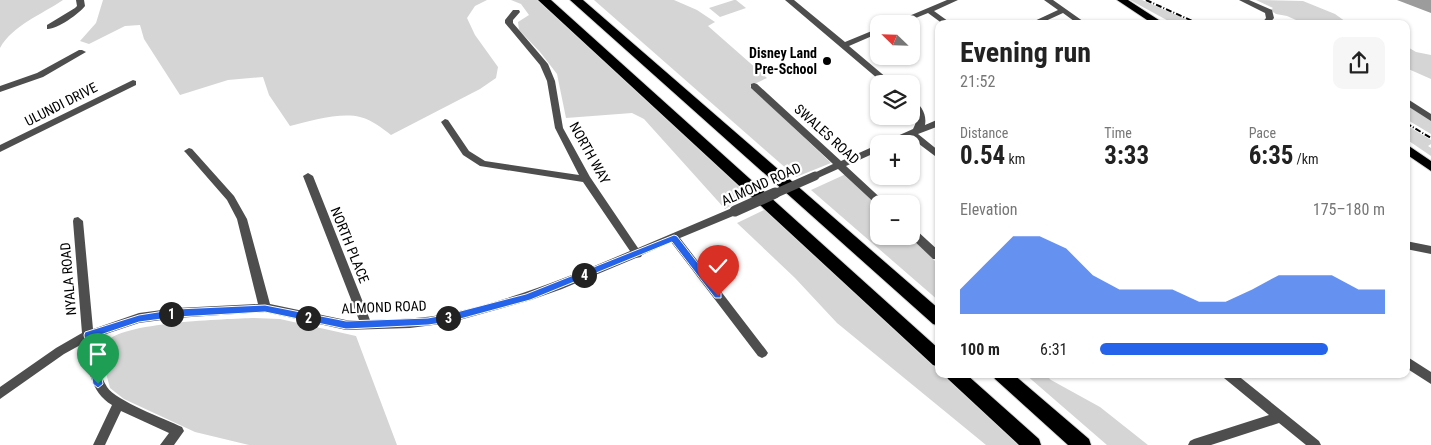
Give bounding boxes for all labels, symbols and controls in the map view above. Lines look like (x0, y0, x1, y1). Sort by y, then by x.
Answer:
north arrow (870, 15, 920, 65)
map controls (870, 15, 920, 245)
text: Evening run (960, 36, 1091, 69)
button: share (1333, 37, 1385, 89)
place label: Disney Land Pre-School (749, 45, 817, 77)
marker: Disney Land Pre-School (821, 55, 833, 67)
text: 21:52 (960, 72, 995, 91)
button: layers (870, 75, 920, 125)
street label: ULUNDI DRIVE (22, 79, 100, 129)
street label: SWALES ROAD (791, 101, 863, 167)
street label: NORTH WAY (566, 119, 614, 187)
text: Distance (960, 125, 1008, 141)
text: Time (1104, 125, 1132, 141)
text: Pace (1249, 125, 1276, 141)
button: + (870, 135, 920, 185)
text: 0.54 (960, 141, 1005, 170)
text: 3:33 (1104, 141, 1149, 170)
text: 6:35 (1249, 141, 1293, 170)
text: km (1005, 151, 1025, 167)
text: /km (1293, 151, 1319, 167)
street label: ALMOND ROAD (719, 159, 803, 209)
button: − (870, 195, 920, 245)
text: Elevation (960, 200, 1018, 219)
text: 175–180 m (1313, 200, 1385, 219)
street label: NORTH PLACE (327, 205, 373, 285)
street label: NYALA ROAD (57, 242, 79, 316)
pin (697, 245, 739, 296)
icon: check (704, 252, 732, 280)
pin: 4 (572, 262, 596, 288)
text: 4 (581, 267, 588, 283)
street label: ALMOND ROAD (341, 298, 427, 316)
pin: 1 (158, 302, 184, 326)
text: 1 (168, 306, 175, 322)
pin: 2 (296, 306, 320, 330)
pin: 3 (436, 306, 460, 330)
text: 2 (305, 310, 312, 326)
text: 3 (445, 310, 452, 326)
pin (77, 333, 119, 384)
icon: arrive (84, 340, 112, 368)
text: 100 m (960, 340, 1000, 359)
text: 6:31 (1040, 340, 1067, 359)

